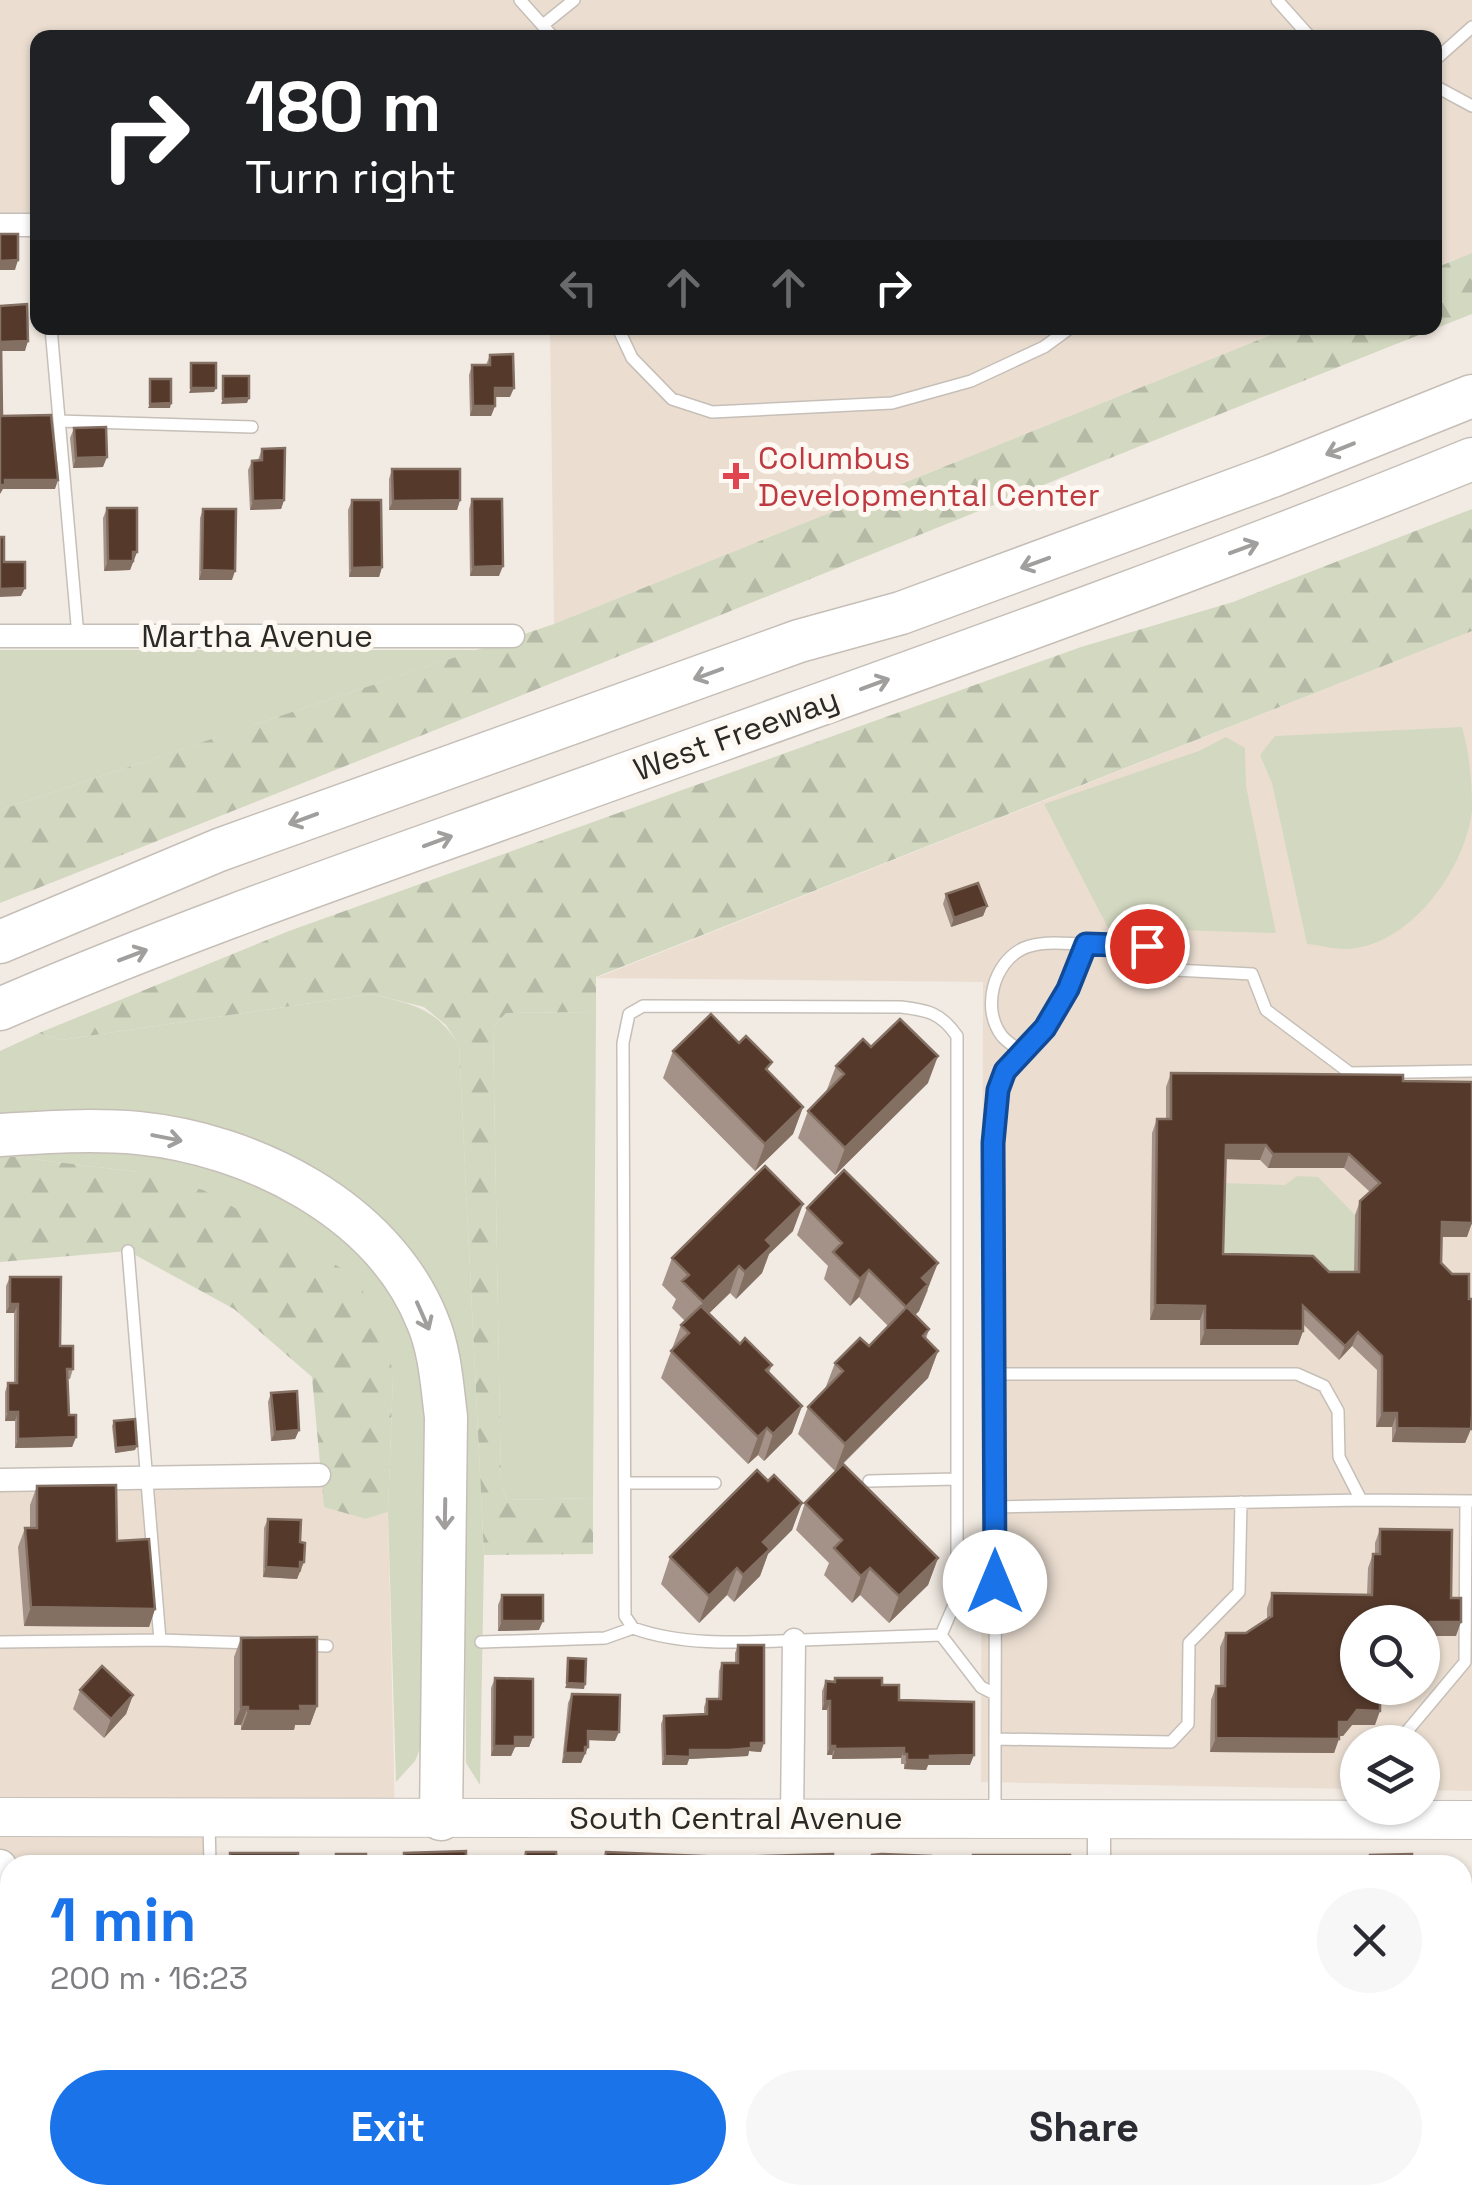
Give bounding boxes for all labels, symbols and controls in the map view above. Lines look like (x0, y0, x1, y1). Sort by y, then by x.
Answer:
text: 180 m (245, 62, 442, 151)
icon: right (80, 70, 210, 200)
text: Turn right (245, 149, 456, 206)
icon: left (551, 260, 606, 315)
icon: ahead (656, 260, 711, 315)
icon: ahead (761, 260, 816, 315)
icon: right (866, 260, 921, 315)
place label: Columbus Developmental Center (758, 438, 1100, 515)
one-way arrow (1325, 441, 1355, 459)
marker: Columbus Developmental Center (723, 463, 749, 489)
one-way arrow (1227, 538, 1258, 556)
one-way arrow (1021, 555, 1052, 573)
street label: Martha Avenue (141, 616, 373, 656)
one-way arrow (693, 666, 724, 684)
one-way arrow (859, 674, 890, 692)
street label: West Freeway (628, 678, 844, 790)
one-way arrow (288, 811, 319, 829)
one-way arrow (421, 831, 452, 849)
pin (1105, 904, 1190, 989)
icon: arrive (1120, 919, 1175, 974)
one-way arrow (118, 945, 148, 963)
one-way arrow (151, 1130, 183, 1149)
one-way arrow (415, 1300, 433, 1331)
one-way arrow (436, 1498, 454, 1530)
position arrow (943, 1530, 1047, 1634)
map controls (1340, 1605, 1440, 1825)
button: search (1340, 1605, 1440, 1705)
button: layers (1340, 1725, 1440, 1825)
street label: South Central Avenue (569, 1798, 903, 1838)
text: 1 min (50, 1882, 197, 1959)
button: close (1317, 1888, 1422, 1993)
text: 200 m · 16:23 (50, 1958, 248, 1998)
button: Exit (50, 2070, 726, 2185)
button: Share (746, 2070, 1422, 2185)

